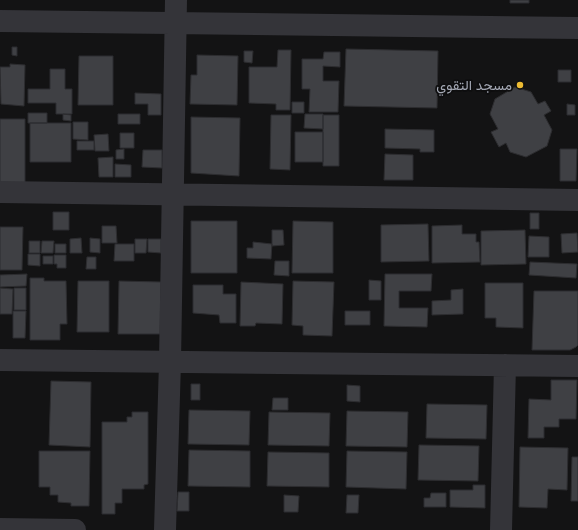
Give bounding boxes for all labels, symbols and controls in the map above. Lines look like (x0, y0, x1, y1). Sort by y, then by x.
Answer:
place label: مسجد التقوي (436, 76, 512, 97)
marker: مسجد التقوي (515, 80, 525, 90)

